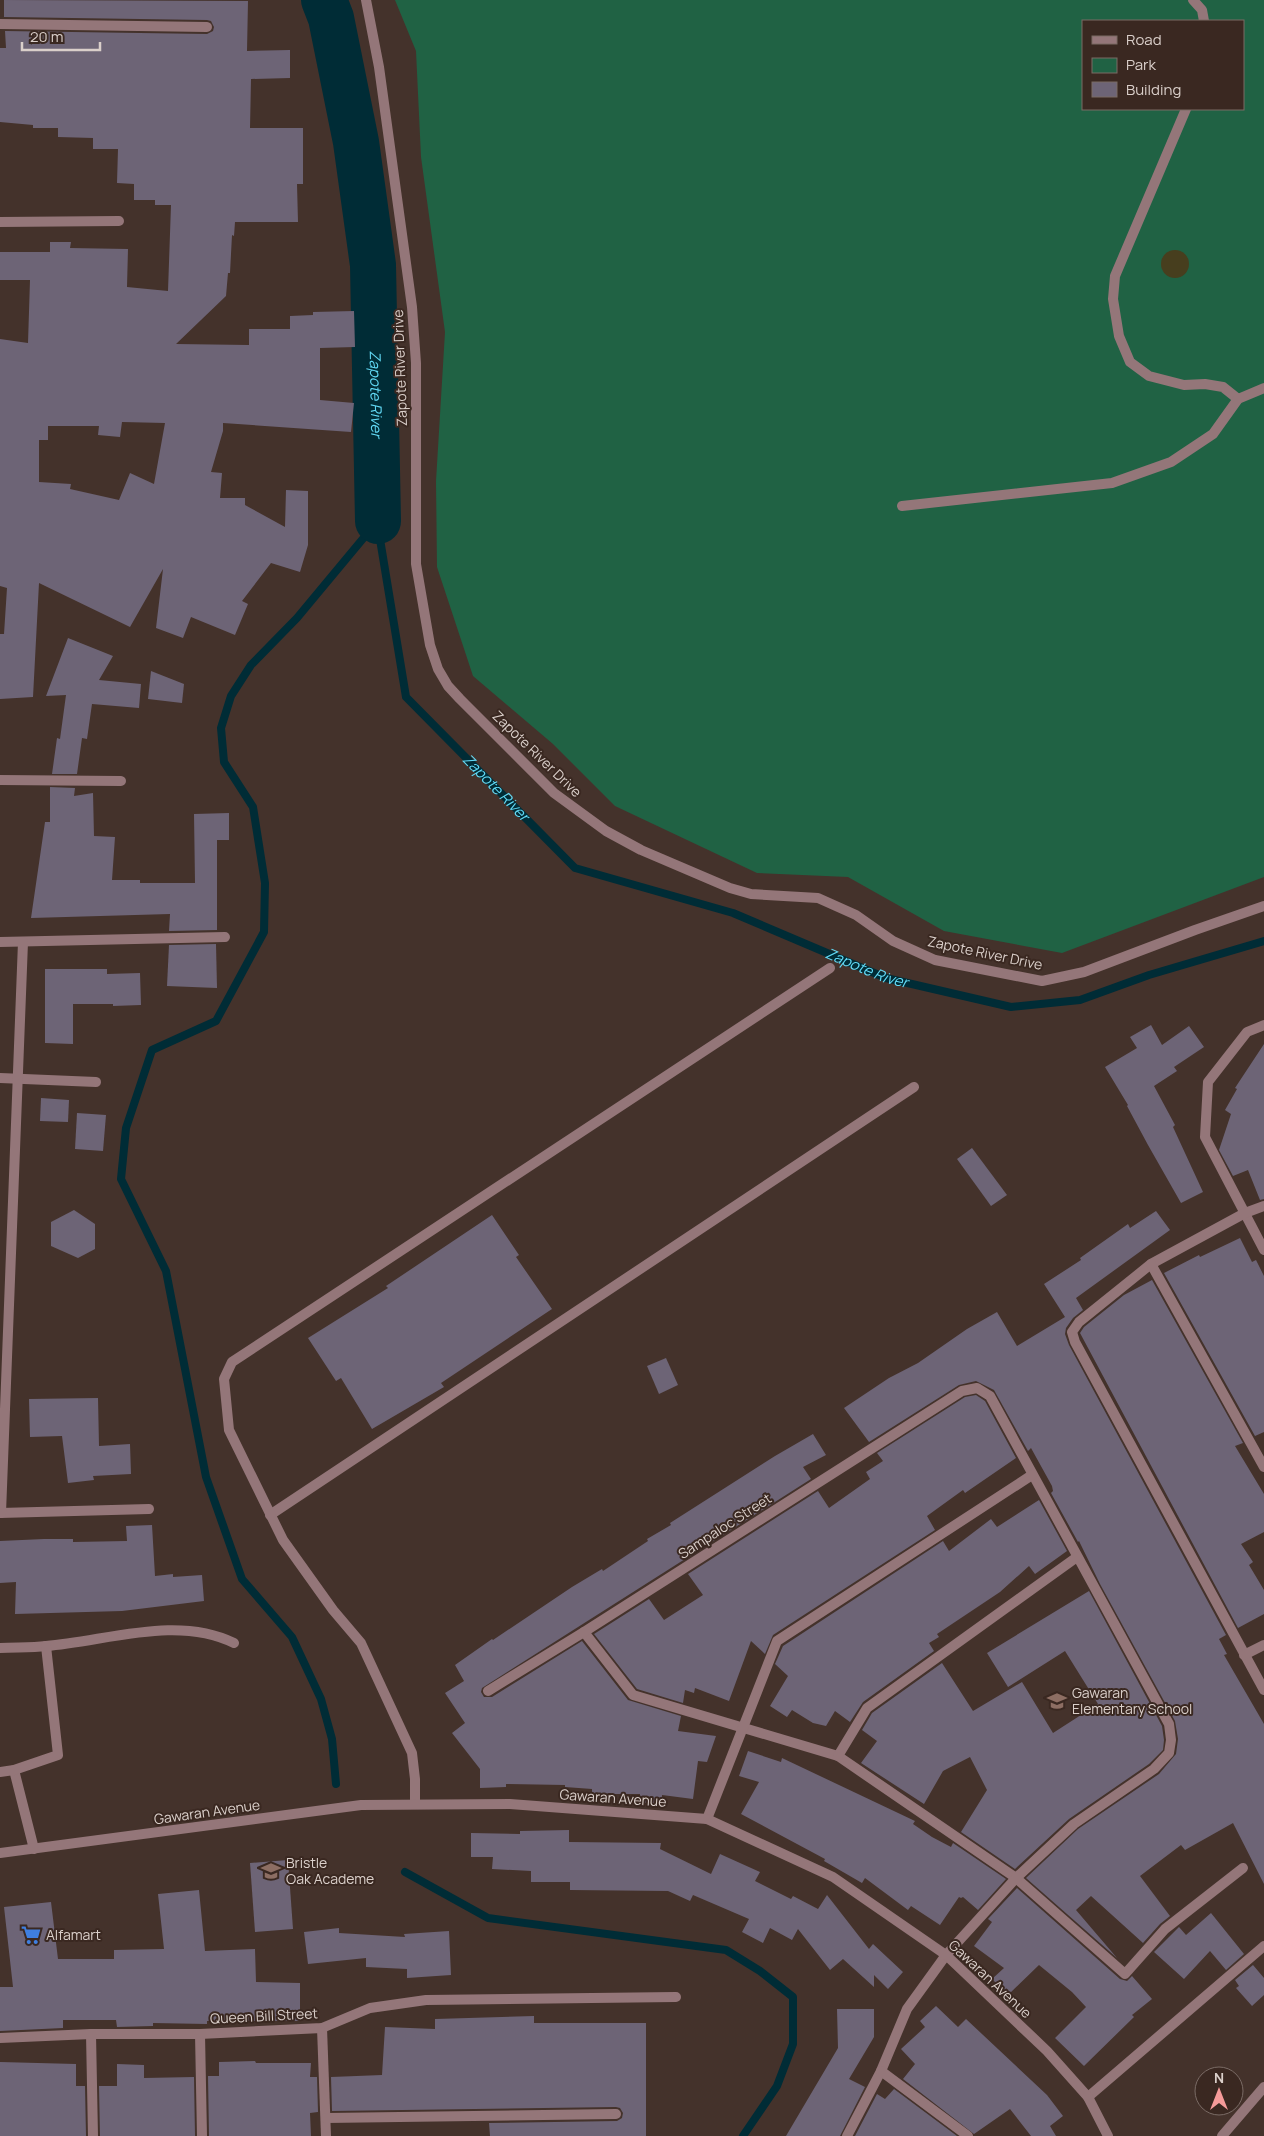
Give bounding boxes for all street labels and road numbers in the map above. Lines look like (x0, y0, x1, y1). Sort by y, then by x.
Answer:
street label: Zapote River Drive (388, 309, 411, 427)
street label: Zapote River Drive (489, 707, 585, 801)
street label: Zapote River Drive (926, 931, 1044, 974)
street label: Sampaloc Street (674, 1488, 775, 1563)
street label: Gawaran Avenue (559, 1784, 667, 1811)
street label: Gawaran Avenue (153, 1795, 261, 1828)
street label: Gawaran Avenue (945, 1935, 1036, 2022)
street label: Queen Bill Street (210, 2003, 319, 2028)

